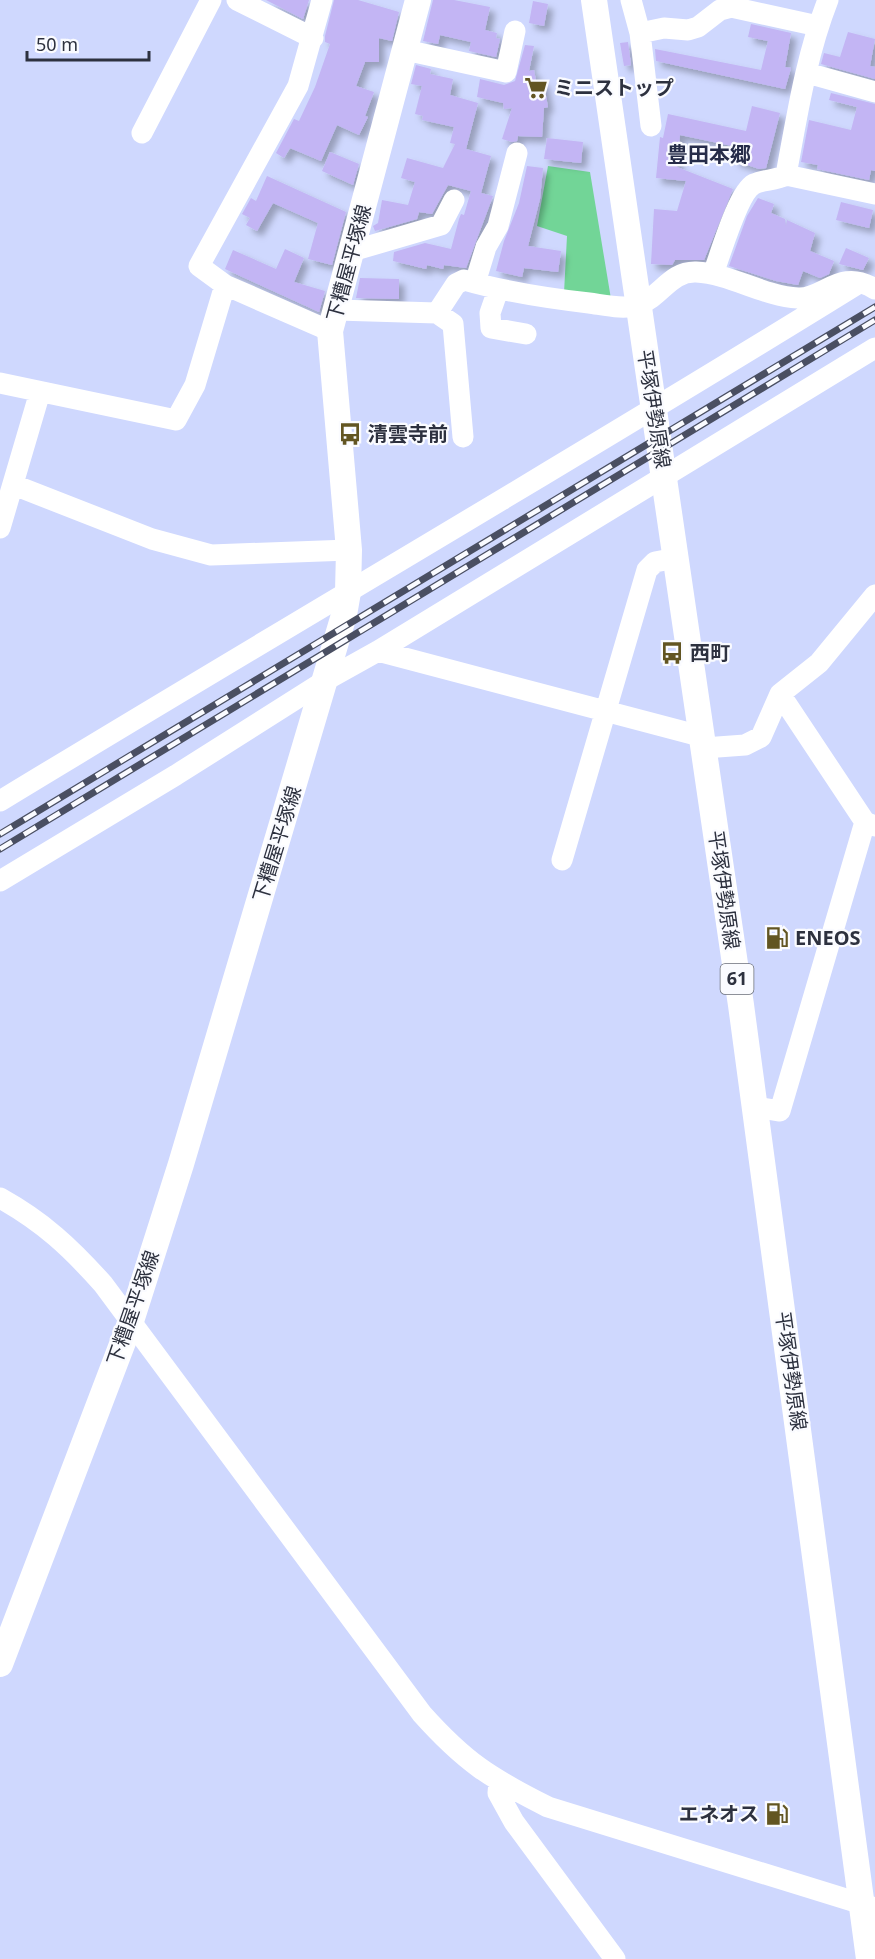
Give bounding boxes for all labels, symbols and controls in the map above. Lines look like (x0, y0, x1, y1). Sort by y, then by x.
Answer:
scale bar (27, 24, 148, 62)
text: 50 m (36, 32, 78, 56)
place label: ミニストップ (554, 74, 674, 101)
supermarket icon: ミニストップ (523, 75, 549, 101)
district label: 豊田本郷 (667, 140, 751, 168)
street label: 下糟屋平塚線 (320, 201, 377, 324)
street label: 平塚伊勢原線 (632, 348, 677, 470)
place label: 清雲寺前 (368, 420, 448, 447)
bus stop icon: 清雲寺前 (337, 421, 363, 447)
place label: 西町 (690, 639, 730, 666)
bus stop icon: 西町 (659, 640, 685, 666)
street label: 下糟屋平塚線 (246, 783, 307, 905)
street label: 平塚伊勢原線 (703, 829, 746, 951)
place label: ENEOS (795, 924, 861, 951)
fuel station icon: ENEOS (764, 925, 790, 951)
road number: 61 (720, 964, 754, 994)
street label: 下糟屋平塚線 (100, 1247, 165, 1369)
street label: 平塚伊勢原線 (770, 1310, 813, 1432)
place label: エネオス (679, 1800, 759, 1827)
fuel station icon: エネオス (764, 1801, 790, 1827)

